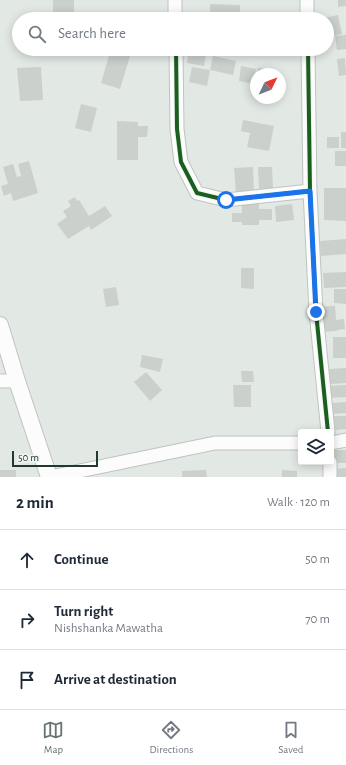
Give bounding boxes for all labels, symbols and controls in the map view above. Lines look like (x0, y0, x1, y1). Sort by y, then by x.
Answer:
search box (12, 12, 334, 56)
icon: search (26, 23, 48, 45)
text: Search here (58, 26, 126, 41)
north arrow (250, 68, 286, 104)
route start (217, 191, 235, 209)
route end (307, 303, 325, 321)
map controls (298, 429, 334, 465)
button: layers (298, 429, 334, 465)
scale bar (12, 449, 98, 468)
text: 50 m (18, 452, 39, 463)
text: 2 min (16, 494, 54, 511)
text: Walk · 120 m (267, 496, 330, 509)
icon: ahead (16, 549, 38, 571)
text: Continue (54, 552, 109, 567)
text: 50 m (305, 553, 330, 566)
text: Turn right (54, 604, 113, 619)
icon: right (16, 609, 38, 631)
text: 70 m (305, 613, 330, 626)
text: Nishshanka Mawatha (54, 622, 163, 635)
icon: arrive (16, 669, 38, 691)
text: Arrive at destination (54, 672, 177, 687)
tab: Map (42, 719, 64, 756)
tab: Directions (149, 719, 193, 756)
tab: Saved (278, 719, 303, 756)

